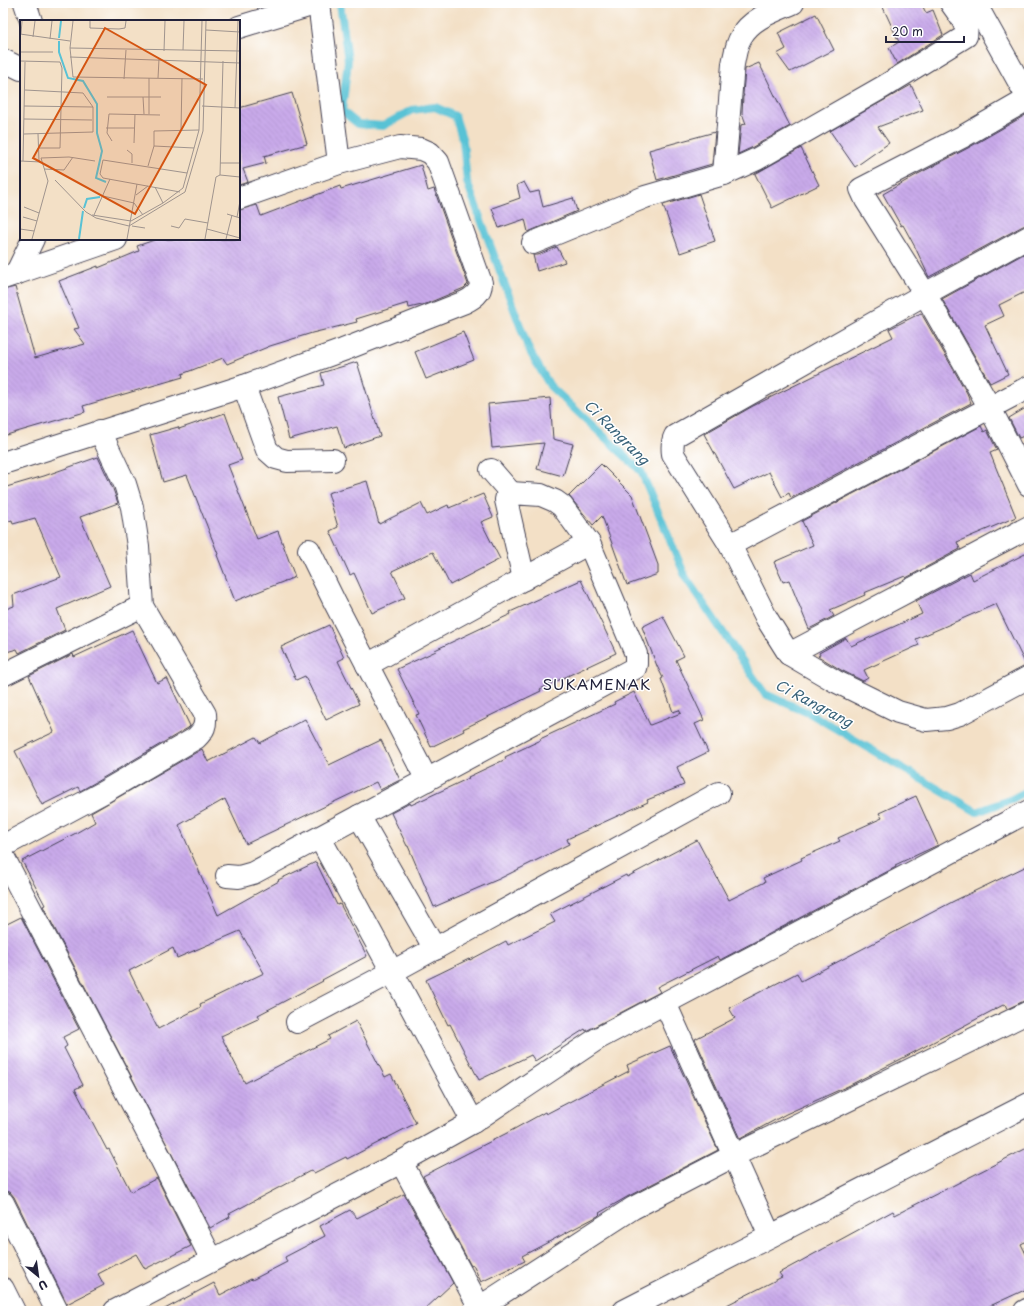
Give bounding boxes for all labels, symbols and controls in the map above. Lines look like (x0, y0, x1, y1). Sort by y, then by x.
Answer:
scale bar (886, 18, 964, 44)
inset map (20, 20, 240, 240)
text: 20 m (892, 22, 923, 40)
water label: Ci Rangrang (580, 395, 655, 470)
district label: SUKAMENAK (543, 672, 651, 695)
water label: Ci Rangrang (772, 674, 857, 733)
north arrow (18, 1256, 58, 1296)
text: U (35, 1276, 51, 1295)

